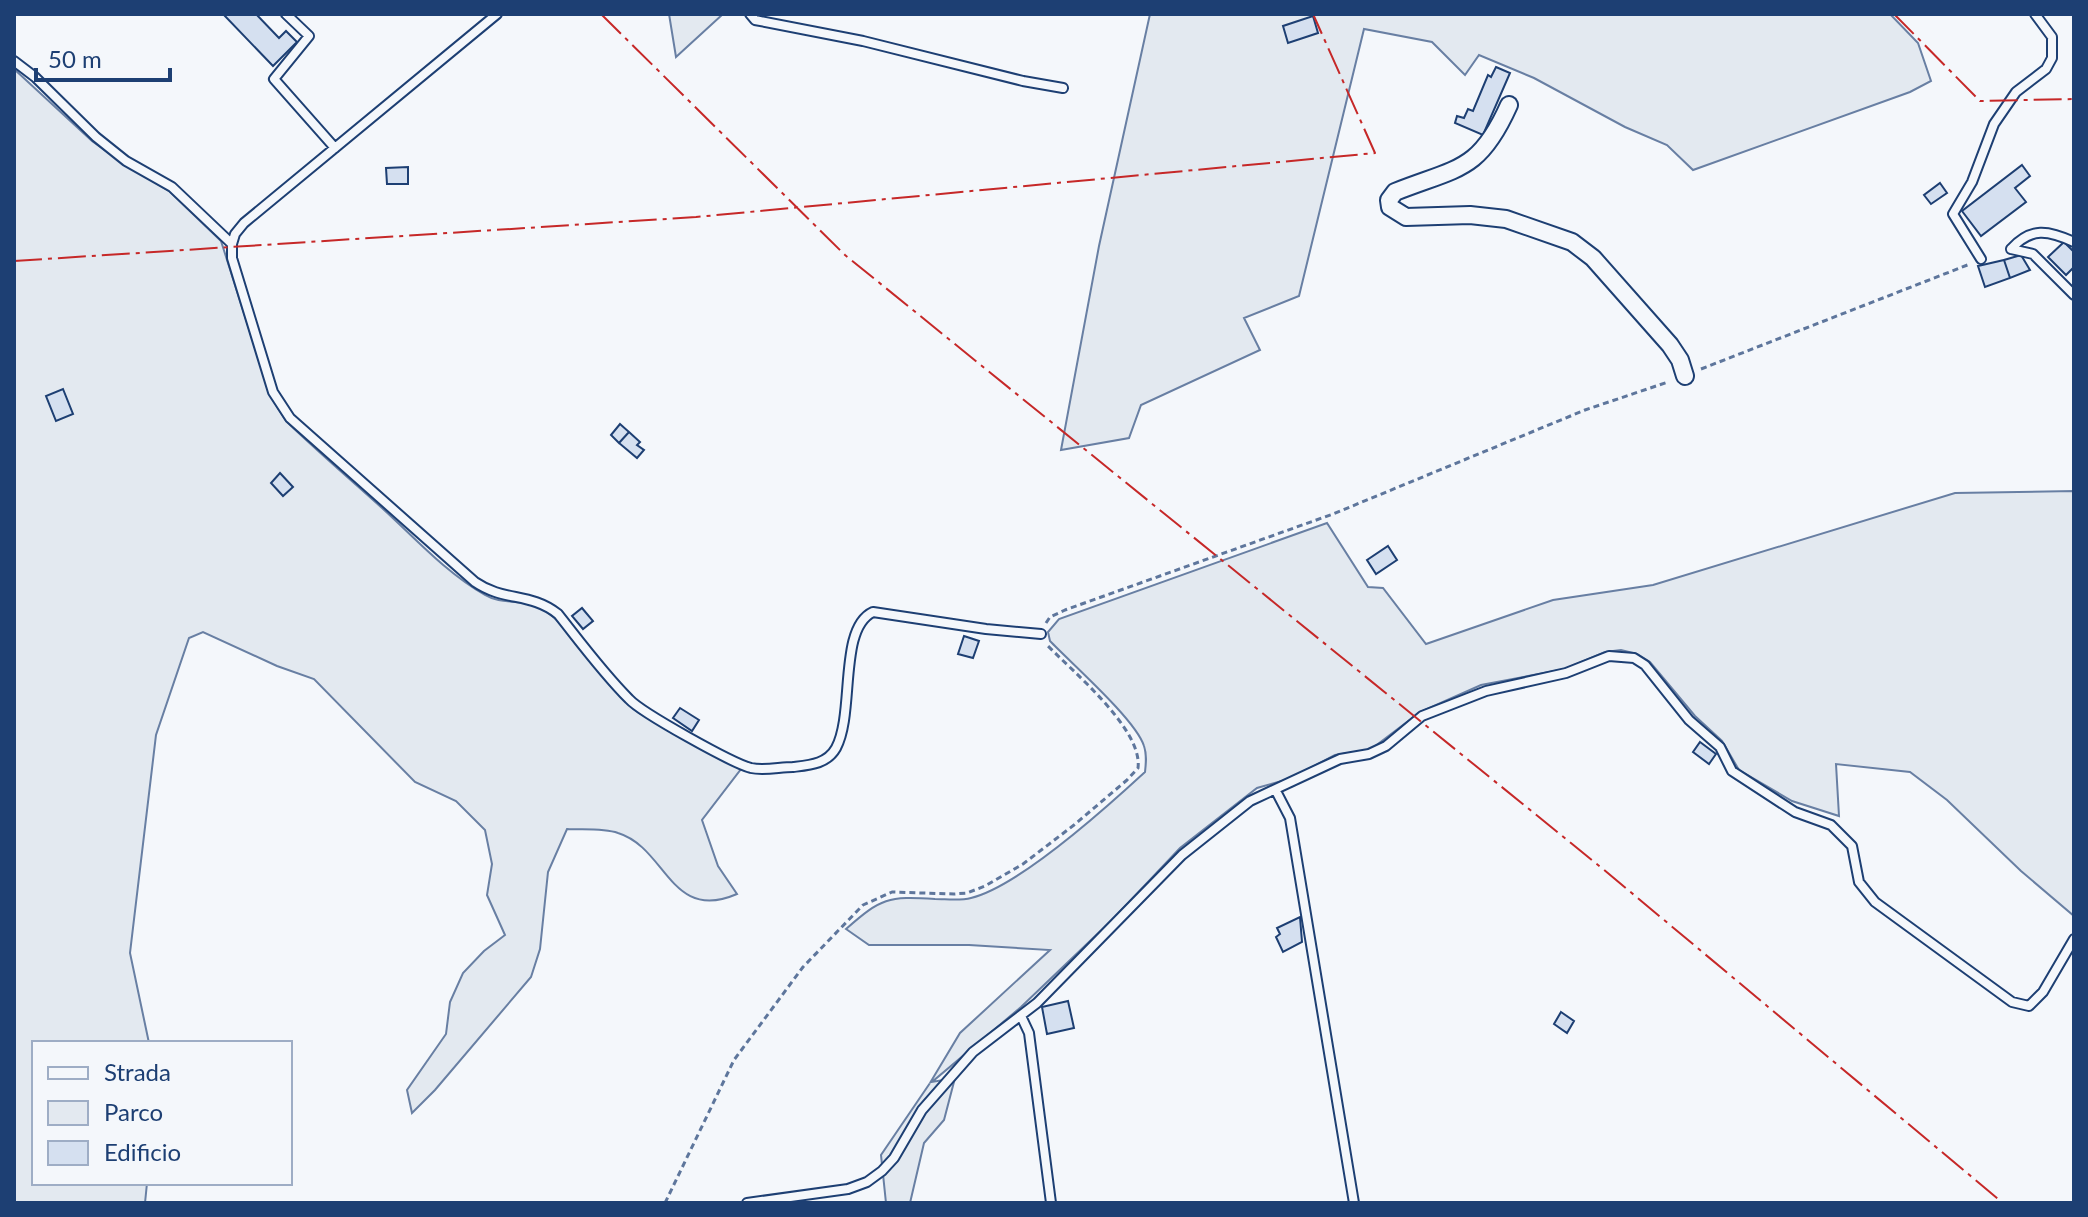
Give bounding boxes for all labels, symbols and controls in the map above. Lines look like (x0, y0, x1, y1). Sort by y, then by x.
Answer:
scale bar (36, 32, 170, 82)
text: 50 m (48, 44, 102, 73)
legend (32, 1041, 292, 1185)
text: Strada (104, 1057, 171, 1086)
text: Parco (104, 1097, 163, 1126)
text: Edificio (104, 1137, 181, 1166)

